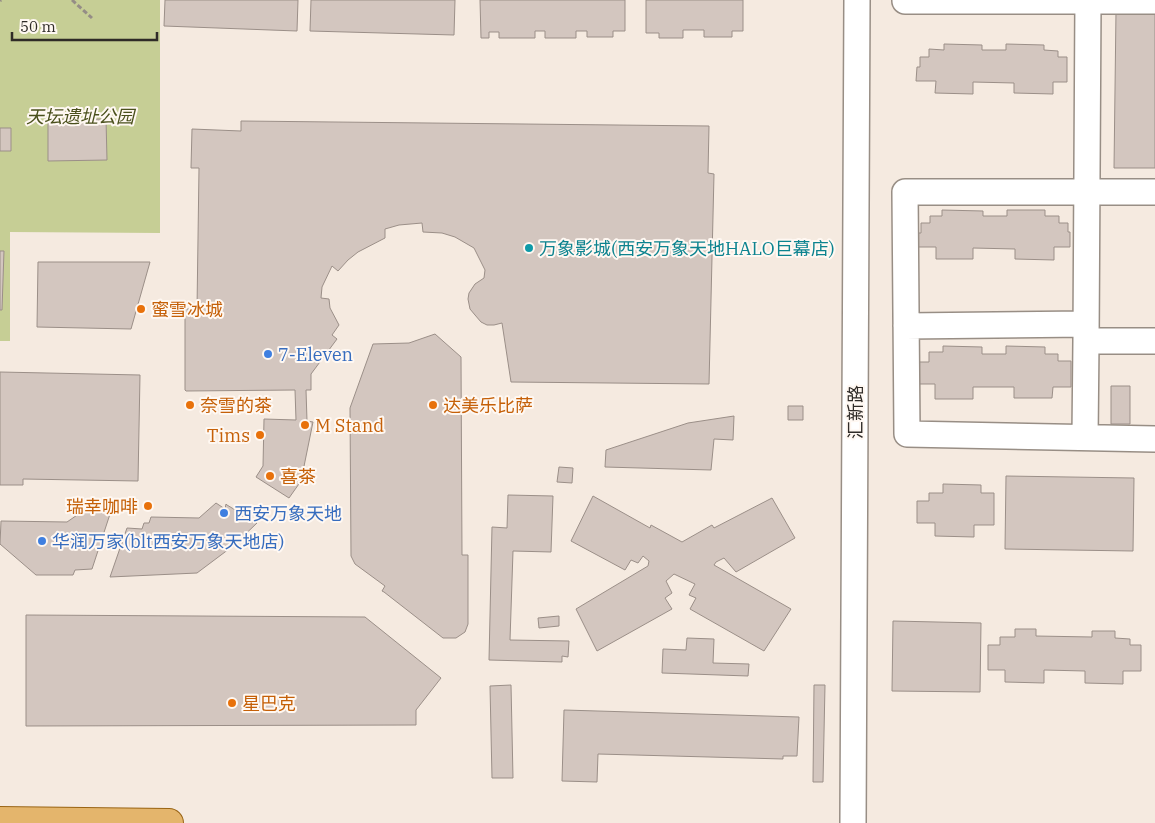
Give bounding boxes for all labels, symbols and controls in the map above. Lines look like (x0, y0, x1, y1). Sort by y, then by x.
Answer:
scale bar (12, 10, 158, 42)
text: 50 m (20, 17, 56, 36)
park label: 天坛遗址公园 (26, 105, 137, 128)
place label: 万象影城(西安万象天地HALO巨幕店) (539, 237, 835, 260)
marker: 万象影城(西安万象天地HALO巨幕店) (523, 242, 535, 254)
place label: 蜜雪冰城 (151, 298, 223, 321)
marker: 蜜雪冰城 (135, 303, 147, 315)
place label: 7-Eleven (278, 343, 353, 366)
marker: 7-Eleven (262, 348, 274, 360)
street label: 汇新路 (844, 385, 867, 439)
place label: 奈雪的茶 (200, 394, 272, 417)
place label: 达美乐比萨 (443, 394, 533, 417)
marker: 奈雪的茶 (184, 399, 196, 411)
marker: 达美乐比萨 (427, 399, 439, 411)
place label: M Stand (315, 414, 384, 437)
marker: M Stand (299, 419, 311, 431)
place label: Tims (207, 424, 250, 447)
marker: Tims (254, 429, 266, 441)
place label: 喜茶 (280, 465, 316, 488)
marker: 喜茶 (264, 470, 276, 482)
place label: 瑞幸咖啡 (66, 495, 138, 518)
marker: 瑞幸咖啡 (142, 500, 154, 512)
place label: 西安万象天地 (234, 502, 342, 525)
marker: 西安万象天地 (218, 507, 230, 519)
place label: 华润万家(blt西安万象天地店) (52, 530, 284, 553)
marker: 华润万家(blt西安万象天地店) (36, 535, 48, 547)
place label: 星巴克 (242, 692, 296, 715)
marker: 星巴克 (226, 697, 238, 709)

